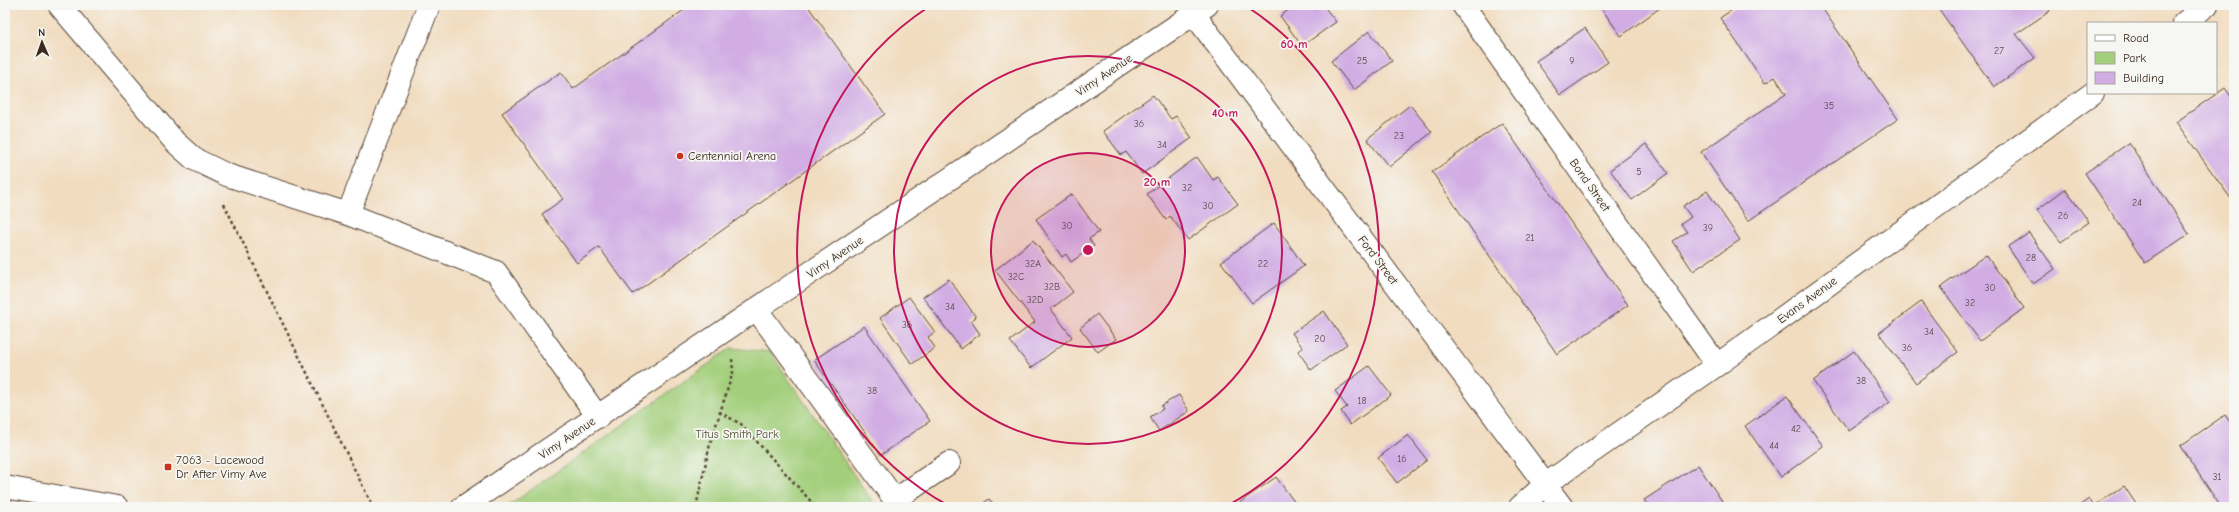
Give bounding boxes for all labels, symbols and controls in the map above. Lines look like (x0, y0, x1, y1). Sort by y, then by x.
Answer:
north arrow (22, 22, 62, 62)
legend (2087, 22, 2217, 94)
text: N (38, 26, 45, 39)
text: Road (2123, 31, 2149, 45)
text: 60 m (1281, 37, 1307, 51)
house number: 27 (1994, 45, 2004, 57)
street label: Vimy Avenue (1073, 51, 1135, 99)
text: Park (2123, 51, 2146, 65)
house number: 25 (1357, 55, 1367, 67)
house number: 9 (1569, 55, 1575, 67)
text: Building (2123, 71, 2164, 85)
house number: 35 (1824, 100, 1834, 112)
text: 40 m (1212, 106, 1238, 120)
house number: 36 (1134, 118, 1144, 130)
house number: 23 (1394, 130, 1404, 142)
house number: 34 (1157, 139, 1167, 151)
place label: Centennial Arena (688, 149, 776, 163)
marker: Centennial Arena (675, 151, 685, 161)
street label: Bond Street (1567, 156, 1614, 214)
house number: 5 (1636, 166, 1642, 178)
text: 20 m (1144, 175, 1170, 189)
house number: 32 (1182, 182, 1192, 194)
house number: 24 (2132, 197, 2142, 209)
house number: 30 (1202, 200, 1214, 212)
house number: 26 (2058, 210, 2068, 222)
house number: 30 (1061, 220, 1073, 232)
house number: 39 (1703, 222, 1713, 234)
house number: 21 (1525, 232, 1535, 244)
street label: Vimy Avenue (804, 233, 866, 281)
street label: Ford Street (1355, 233, 1401, 288)
centre of rings (1081, 243, 1095, 257)
house number: 28 (2026, 252, 2036, 264)
house number: 32A (1025, 258, 1041, 270)
house number: 22 (1258, 258, 1268, 270)
house number: 32C (1008, 271, 1024, 283)
street label: Evans Avenue (1774, 274, 1840, 326)
house number: 32B (1044, 281, 1060, 293)
house number: 30 (1984, 282, 1996, 294)
house number: 32D (1027, 294, 1043, 306)
house number: 32 (1965, 297, 1975, 309)
house number: 34 (945, 301, 955, 313)
house number: 36 (902, 319, 912, 331)
house number: 34 (1924, 326, 1934, 338)
house number: 20 (1314, 333, 1326, 345)
house number: 36 (1902, 342, 1912, 354)
house number: 38 (1856, 375, 1866, 387)
house number: 38 (867, 385, 877, 397)
house number: 18 (1357, 395, 1367, 407)
street label: Vimy Avenue (536, 414, 598, 462)
house number: 42 (1791, 423, 1801, 435)
park label: Titus Smith Park (695, 427, 779, 441)
house number: 44 (1769, 440, 1779, 452)
place label: 7063 - Lacewood Dr After Vimy Ave (176, 453, 267, 481)
house number: 16 (1397, 453, 1407, 465)
marker: 7063 - Lacewood Dr After Vimy Ave (163, 462, 173, 472)
house number: 31 (2212, 471, 2222, 483)

